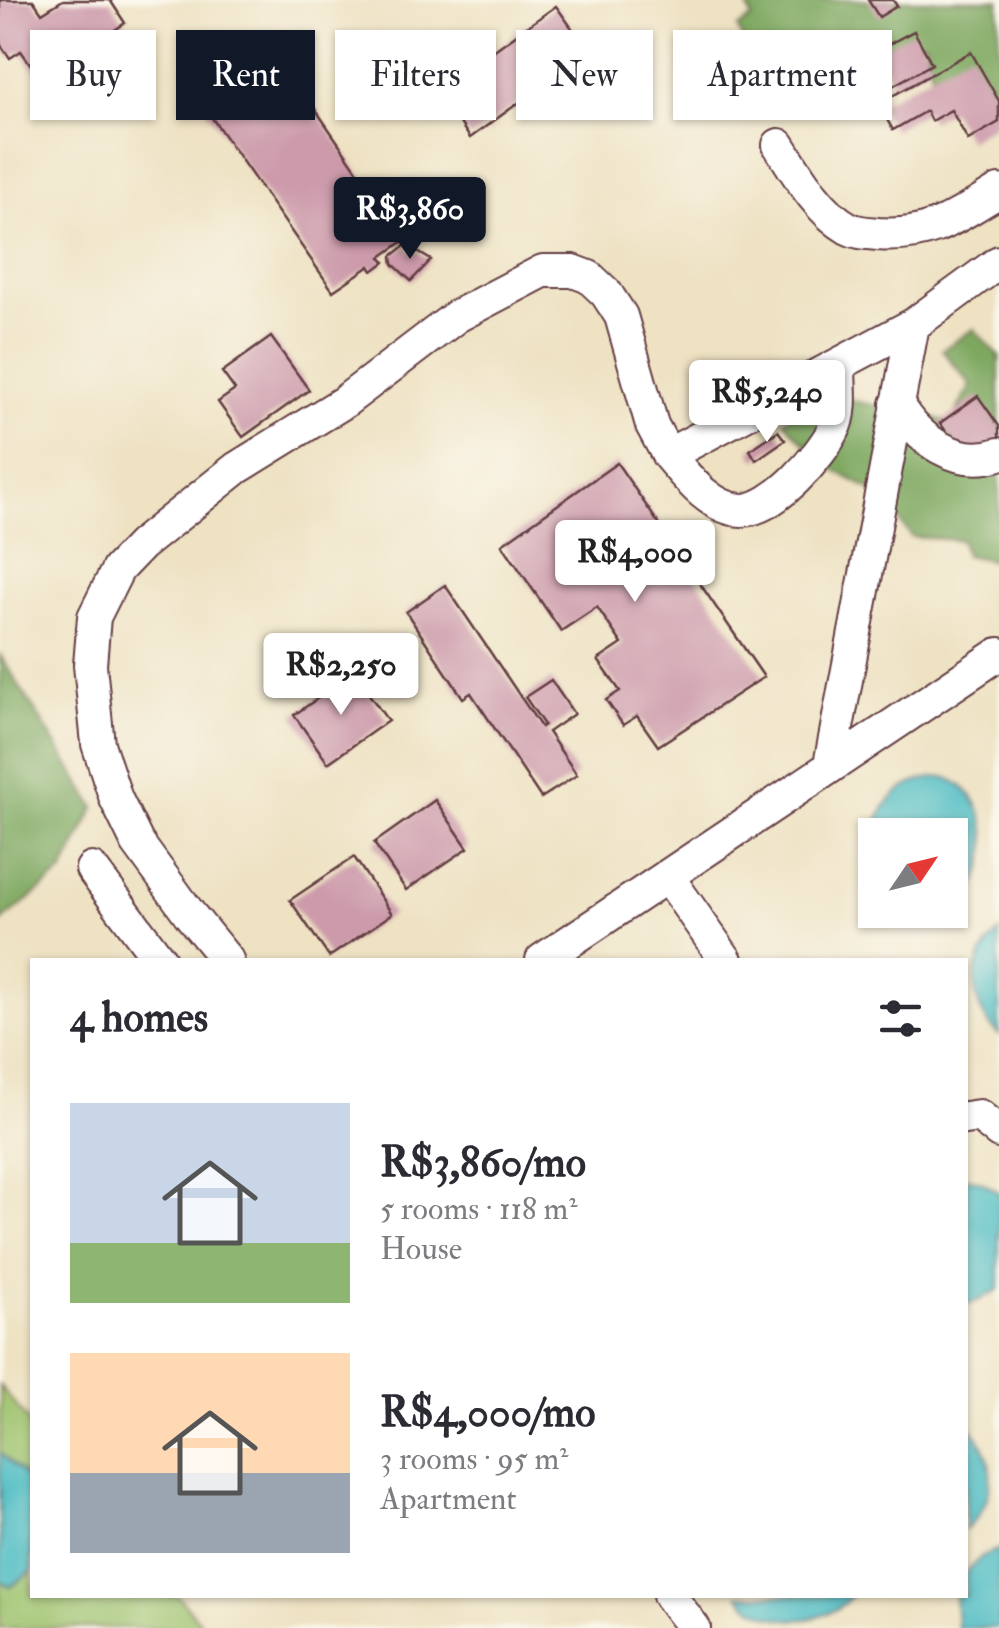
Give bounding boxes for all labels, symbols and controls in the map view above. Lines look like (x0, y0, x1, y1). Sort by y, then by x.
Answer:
chip: Buy (30, 30, 156, 120)
chip: Rent (176, 30, 315, 120)
chip: Filters (335, 30, 496, 120)
chip: New (516, 30, 653, 120)
chip: Apartment (673, 30, 892, 120)
pin: R$3,860 (318, 177, 502, 262)
text: R$3,860 (356, 189, 464, 229)
pin: R$5,240 (675, 360, 859, 445)
text: R$5,240 (711, 372, 823, 412)
pin: R$4,000 (543, 520, 727, 605)
text: R$4,000 (577, 532, 693, 572)
pin: R$2,250 (249, 633, 433, 718)
text: R$2,250 (285, 645, 397, 685)
north arrow (858, 818, 968, 928)
map controls (858, 818, 968, 928)
icon: filters (873, 991, 928, 1046)
text: 4 homes (70, 992, 208, 1044)
text: R$3,860/mo (380, 1137, 586, 1189)
icon: home (150, 1143, 270, 1263)
text: 5 rooms · 118 m² (380, 1189, 577, 1229)
text: House (380, 1229, 462, 1269)
text: R$4,000/mo (380, 1387, 596, 1439)
icon: home (150, 1393, 270, 1513)
text: 3 rooms · 95 m² (380, 1439, 568, 1479)
text: Apartment (380, 1479, 517, 1519)

